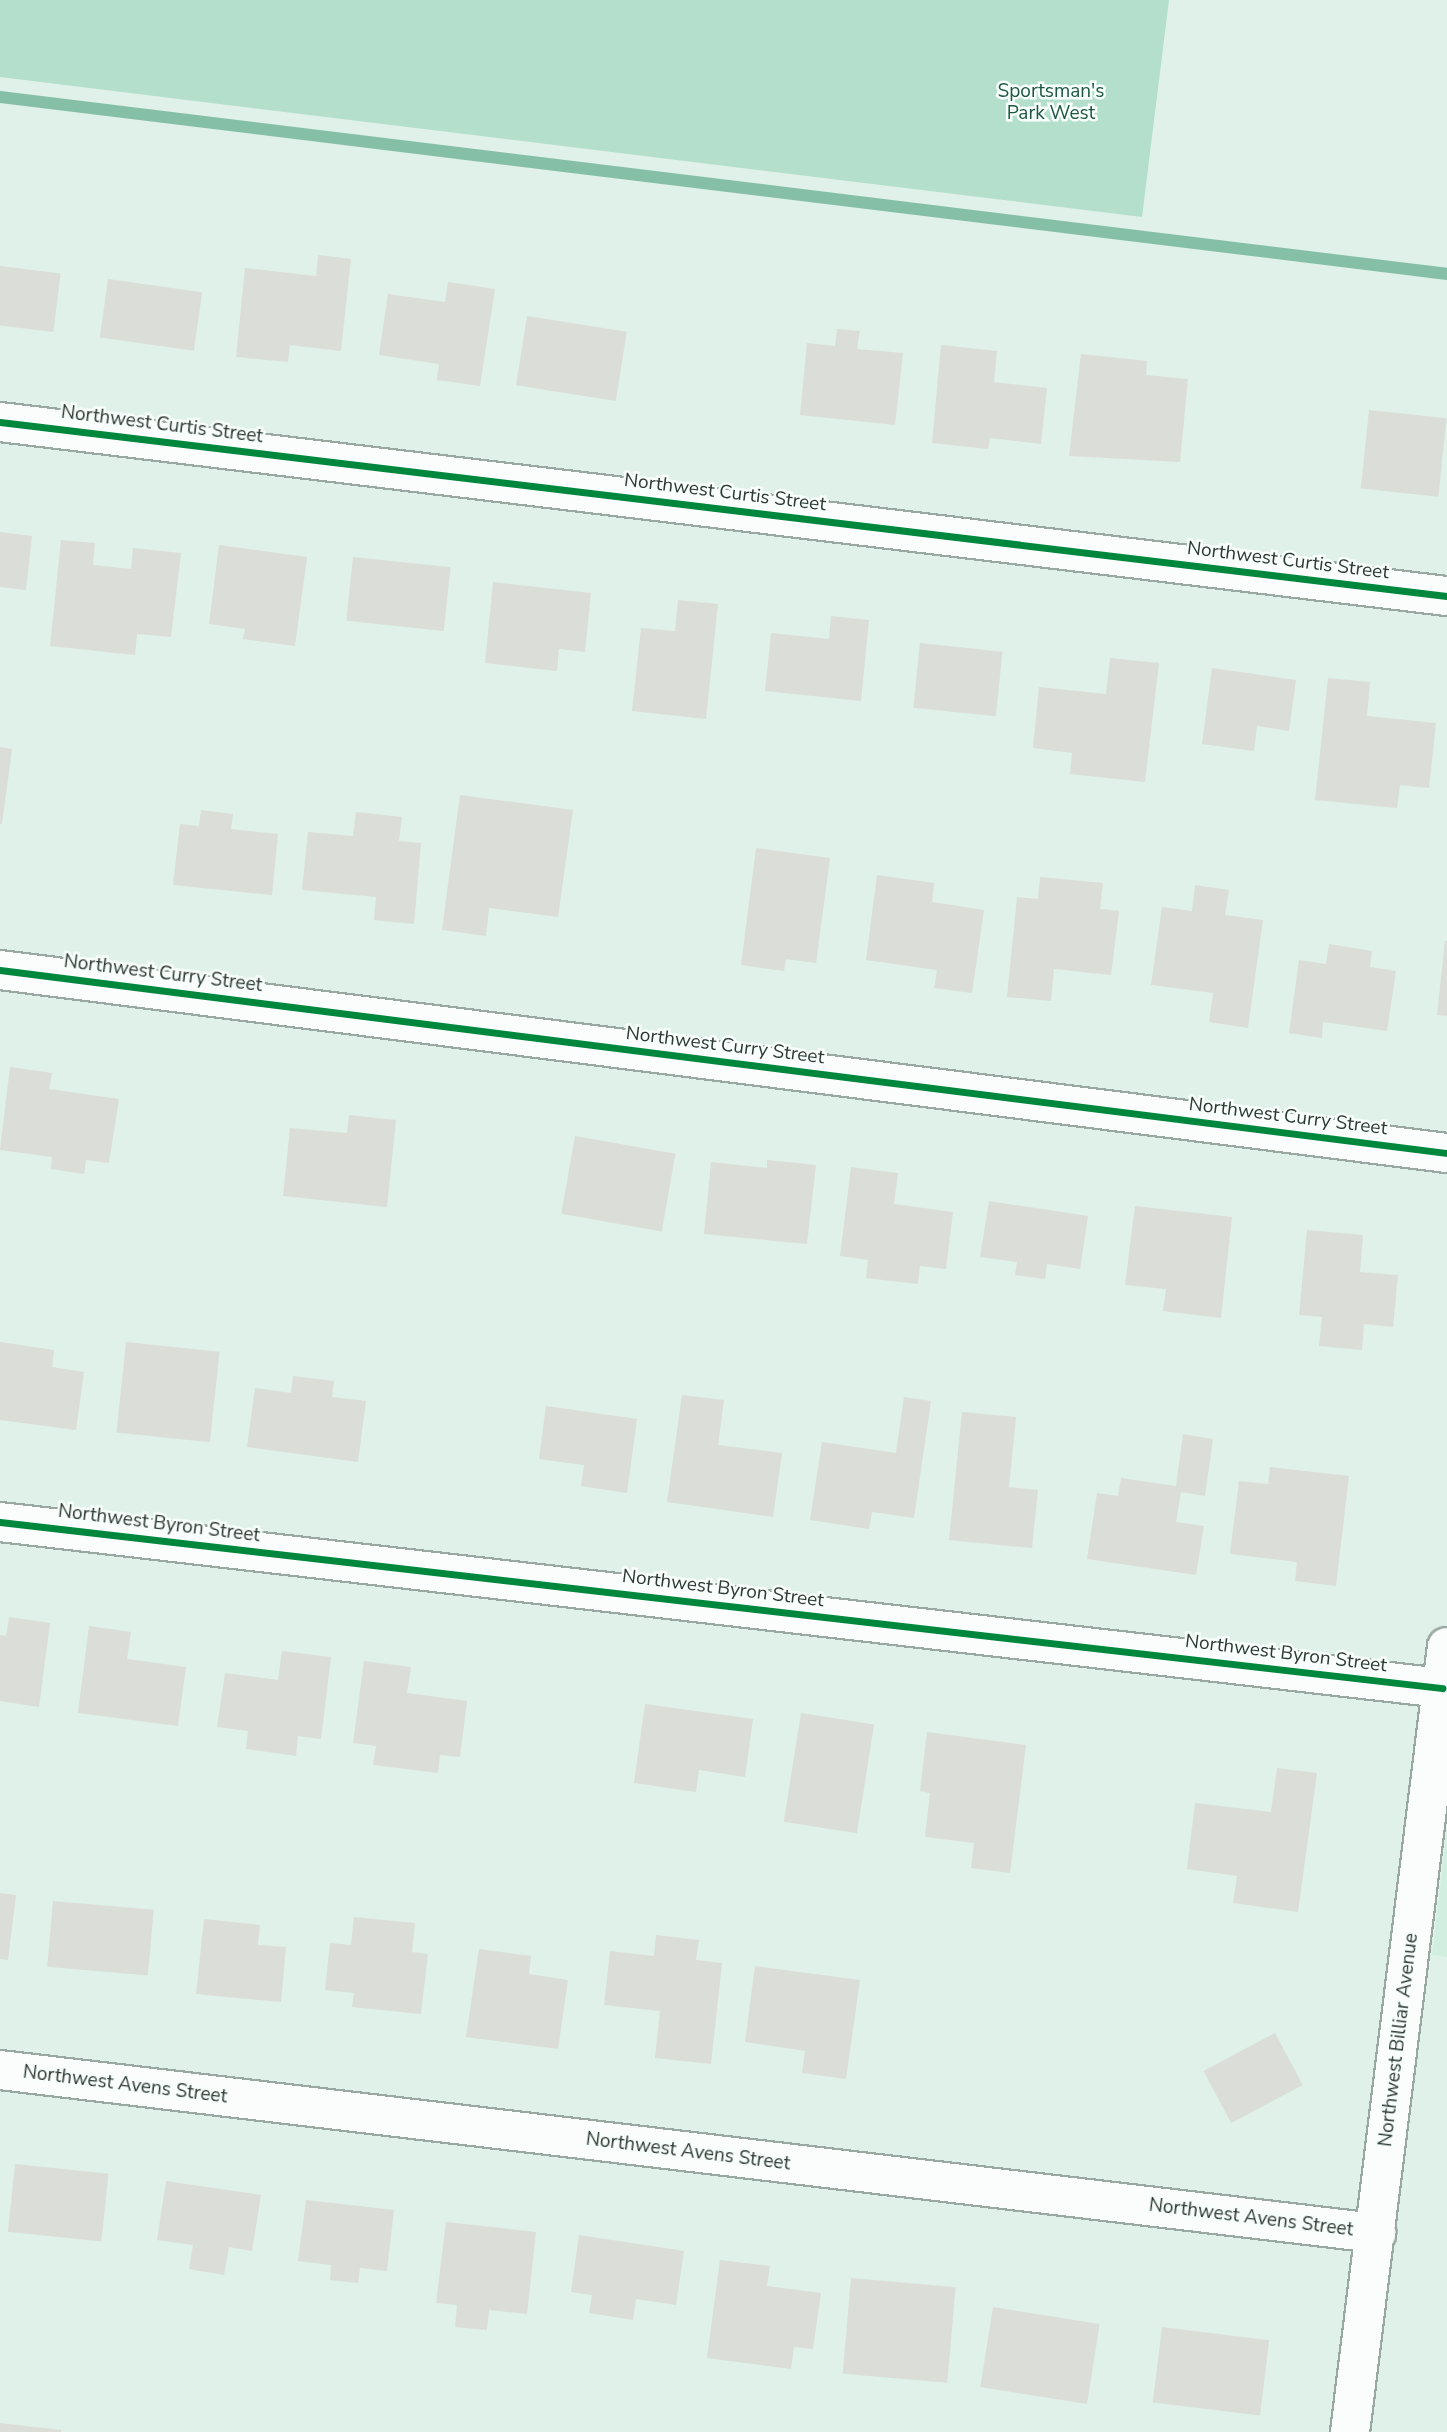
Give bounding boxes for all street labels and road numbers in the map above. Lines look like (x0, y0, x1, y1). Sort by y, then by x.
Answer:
street label: Northwest Curtis Street (60, 401, 264, 449)
street label: Northwest Curtis Street (623, 469, 827, 517)
street label: Northwest Curtis Street (1186, 537, 1390, 585)
street label: Northwest Curry Street (63, 951, 263, 997)
street label: Northwest Curry Street (625, 1023, 825, 1069)
street label: Northwest Curry Street (1188, 1094, 1388, 1140)
street label: Northwest Byron Street (57, 1500, 261, 1548)
street label: Northwest Byron Street (621, 1565, 825, 1613)
street label: Northwest Byron Street (1184, 1630, 1388, 1678)
street label: Northwest Billiar Avenue (1375, 1932, 1423, 2148)
street label: Northwest Avens Street (22, 2061, 228, 2109)
street label: Northwest Avens Street (585, 2128, 791, 2176)
street label: Northwest Avens Street (1148, 2194, 1354, 2242)

